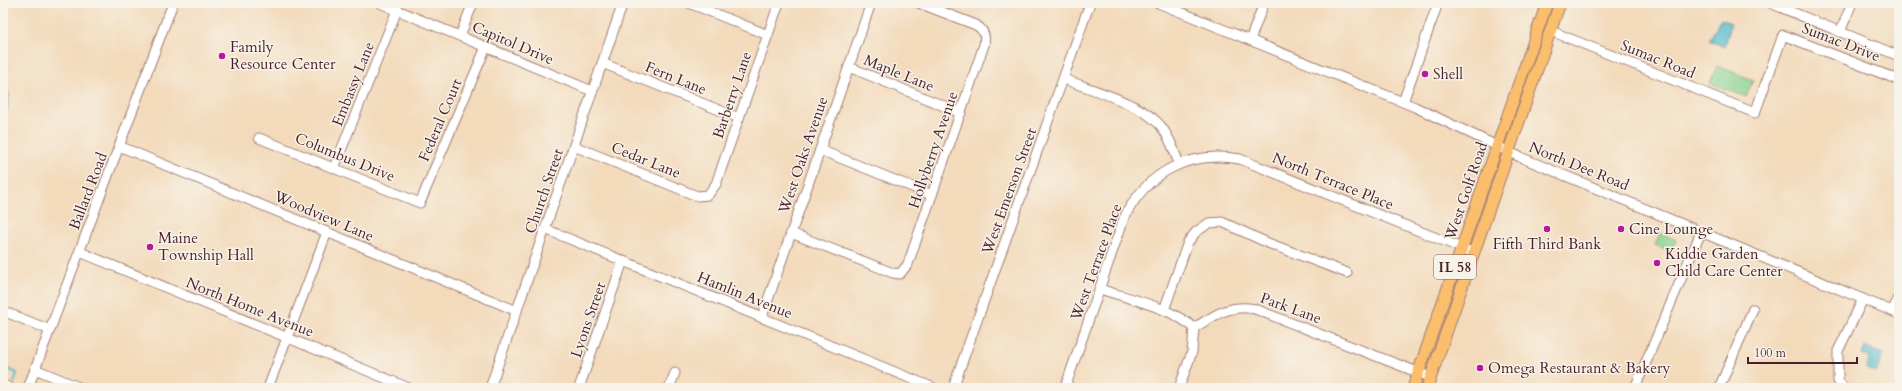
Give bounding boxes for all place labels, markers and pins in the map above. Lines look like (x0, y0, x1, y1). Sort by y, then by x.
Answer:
place label: Family Resource Center (230, 37, 336, 74)
marker: Family Resource Center (217, 51, 227, 61)
place label: Shell (1433, 64, 1463, 84)
marker: Shell (1420, 69, 1430, 79)
place label: Cine Lounge (1629, 219, 1713, 239)
marker: Fifth Third Bank (1542, 224, 1552, 234)
marker: Cine Lounge (1616, 224, 1626, 234)
place label: Maine Township Hall (158, 228, 254, 265)
place label: Fifth Third Bank (1493, 234, 1601, 254)
marker: Maine Township Hall (145, 242, 155, 252)
place label: Kiddie Garden Child Care Center (1665, 244, 1783, 281)
marker: Kiddie Garden Child Care Center (1652, 258, 1662, 268)
place label: Omega Restaurant & Bakery (1488, 358, 1670, 378)
marker: Omega Restaurant & Bakery (1475, 363, 1485, 373)

